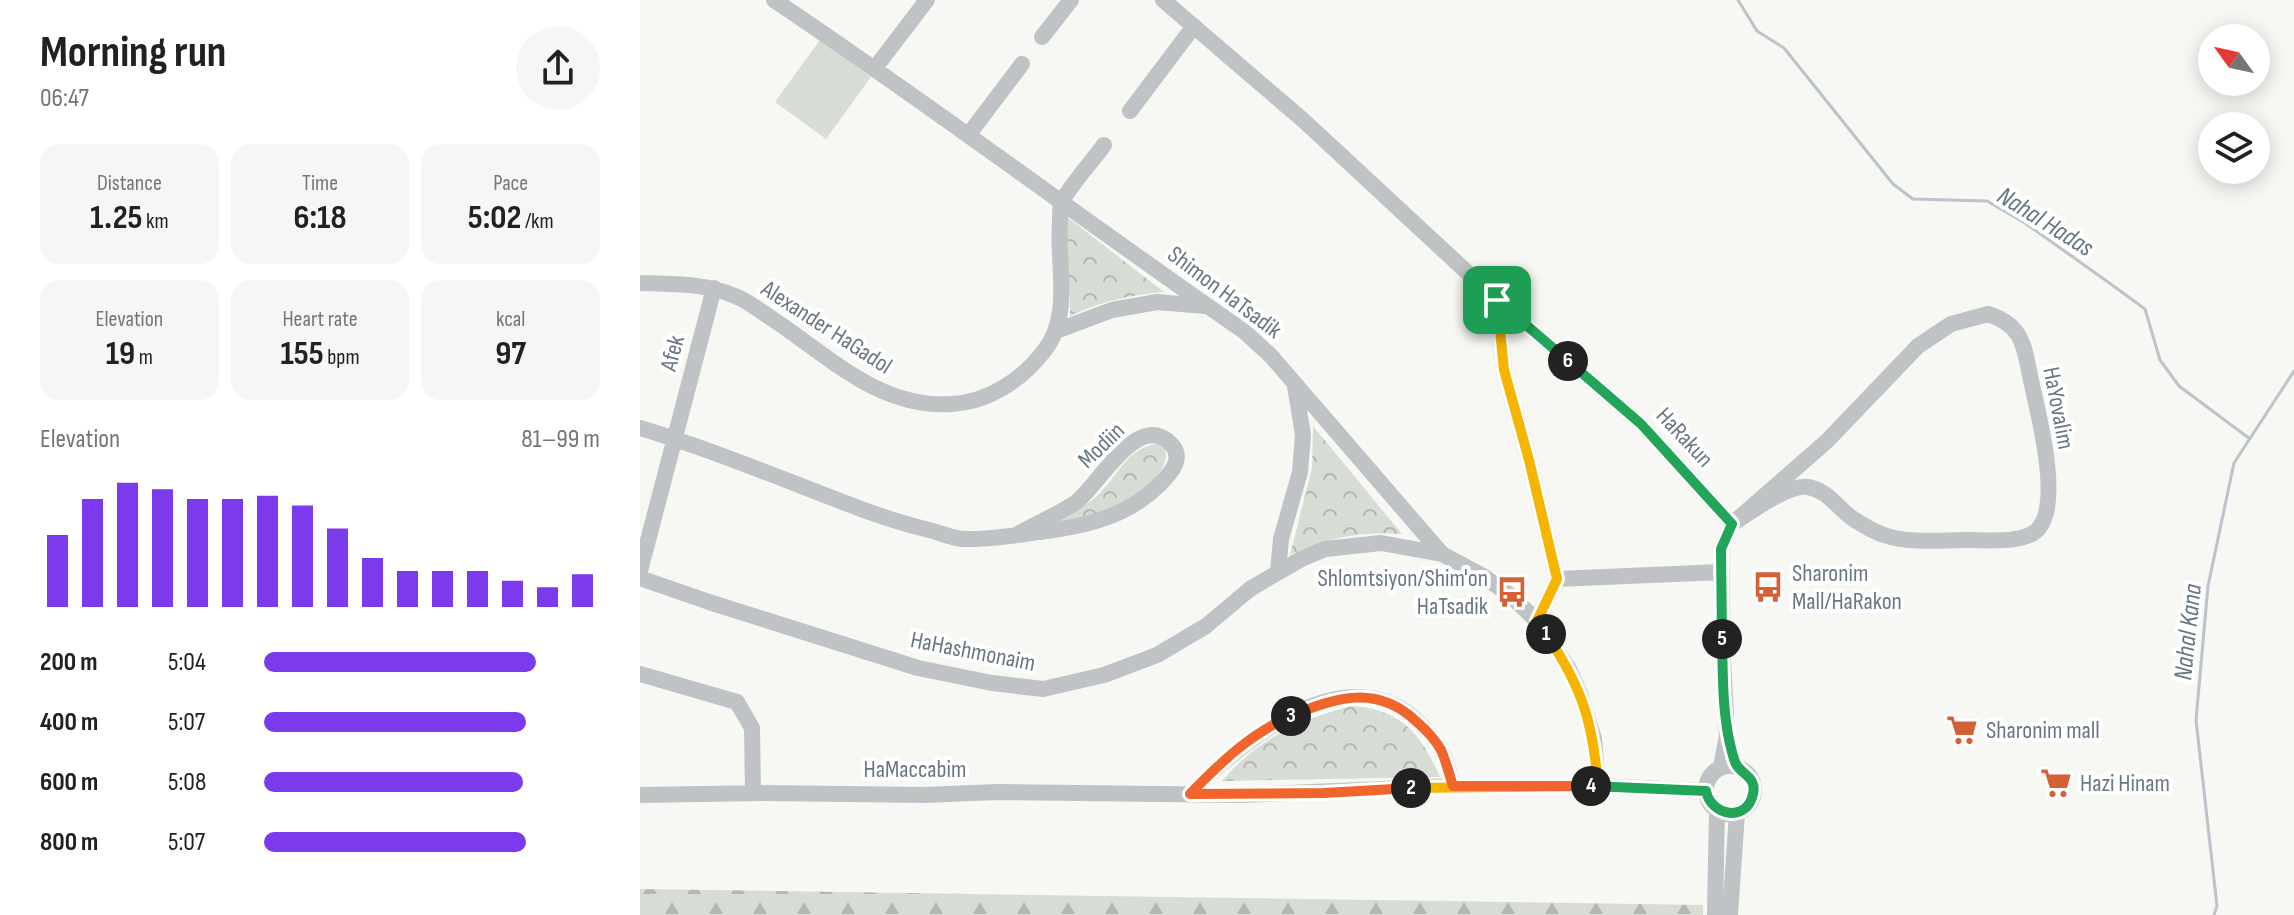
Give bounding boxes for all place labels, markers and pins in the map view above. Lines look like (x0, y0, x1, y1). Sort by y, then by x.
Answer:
pin (1463, 266, 1531, 334)
pin: 6 (1548, 341, 1588, 381)
place label: Sharonim Mall/HaRakon (1792, 559, 1902, 616)
place label: Shlomtsiyon/Shim'on HaTsadik (1317, 564, 1488, 621)
bus stop icon: Sharonim Mall/HaRakon (1751, 570, 1785, 604)
bus stop icon: Shlomtsiyon/Shim'on HaTsadik (1495, 575, 1529, 609)
pin: 1 (1526, 614, 1566, 654)
pin: 5 (1702, 619, 1742, 659)
pin: 3 (1271, 696, 1311, 736)
supermarket icon: Sharonim mall (1945, 713, 1979, 747)
place label: Sharonim mall (1986, 716, 2100, 745)
pin: 4 (1571, 766, 1611, 806)
supermarket icon: Hazi Hinam (2039, 766, 2073, 800)
pin: 2 (1391, 768, 1431, 808)
place label: Hazi Hinam (2080, 769, 2170, 798)

